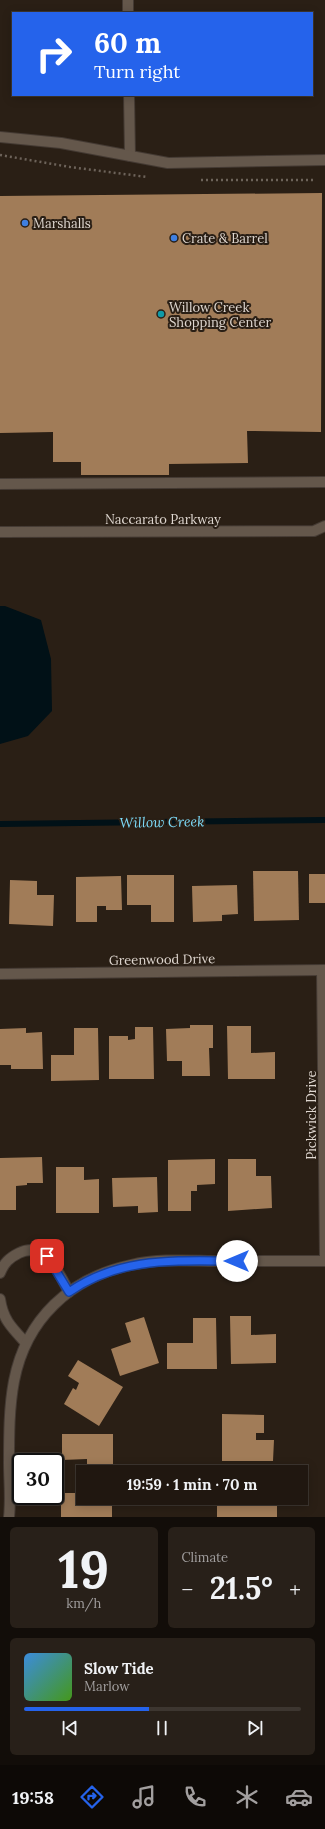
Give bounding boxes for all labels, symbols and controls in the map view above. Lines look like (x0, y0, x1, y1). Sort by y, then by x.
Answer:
text: 60 m (94, 25, 161, 61)
icon: right (28, 28, 80, 80)
text: Turn right (94, 60, 180, 83)
place label: Marshalls (33, 215, 91, 232)
marker: Marshalls (20, 218, 30, 228)
place label: Crate & Barrel (182, 230, 268, 247)
marker: Crate & Barrel (169, 233, 179, 243)
place label: Willow Creek Shopping Center (169, 299, 271, 331)
marker: Willow Creek Shopping Center (156, 309, 166, 319)
street label: Naccarato Parkway (105, 511, 221, 528)
water label: Willow Creek (119, 812, 205, 832)
street label: Greenwood Drive (109, 950, 215, 969)
street label: Pickwick Drive (303, 1070, 320, 1160)
pin (30, 1239, 64, 1273)
position arrow (216, 1240, 258, 1282)
icon: arrive (36, 1245, 58, 1267)
speed limit sign: 30 (12, 1453, 64, 1505)
text: 19:59 · 1 min · 70 m (127, 1475, 257, 1494)
text: 19 (58, 1536, 109, 1602)
text: Climate (182, 1549, 228, 1566)
text: 21.5° (210, 1569, 273, 1607)
text: − (182, 1575, 193, 1603)
text: + (289, 1575, 301, 1603)
text: km/h (66, 1595, 101, 1612)
text: Slow Tide (84, 1659, 154, 1678)
text: Marlow (84, 1678, 130, 1695)
icon: previous (59, 1717, 81, 1739)
icon: pause (151, 1717, 173, 1739)
icon: next (244, 1717, 266, 1739)
icon: directions (78, 1783, 106, 1811)
icon: music (130, 1783, 158, 1811)
icon: phone (181, 1783, 209, 1811)
icon: climate (233, 1783, 261, 1811)
icon: car (285, 1783, 313, 1811)
text: 19:58 (12, 1786, 54, 1809)

